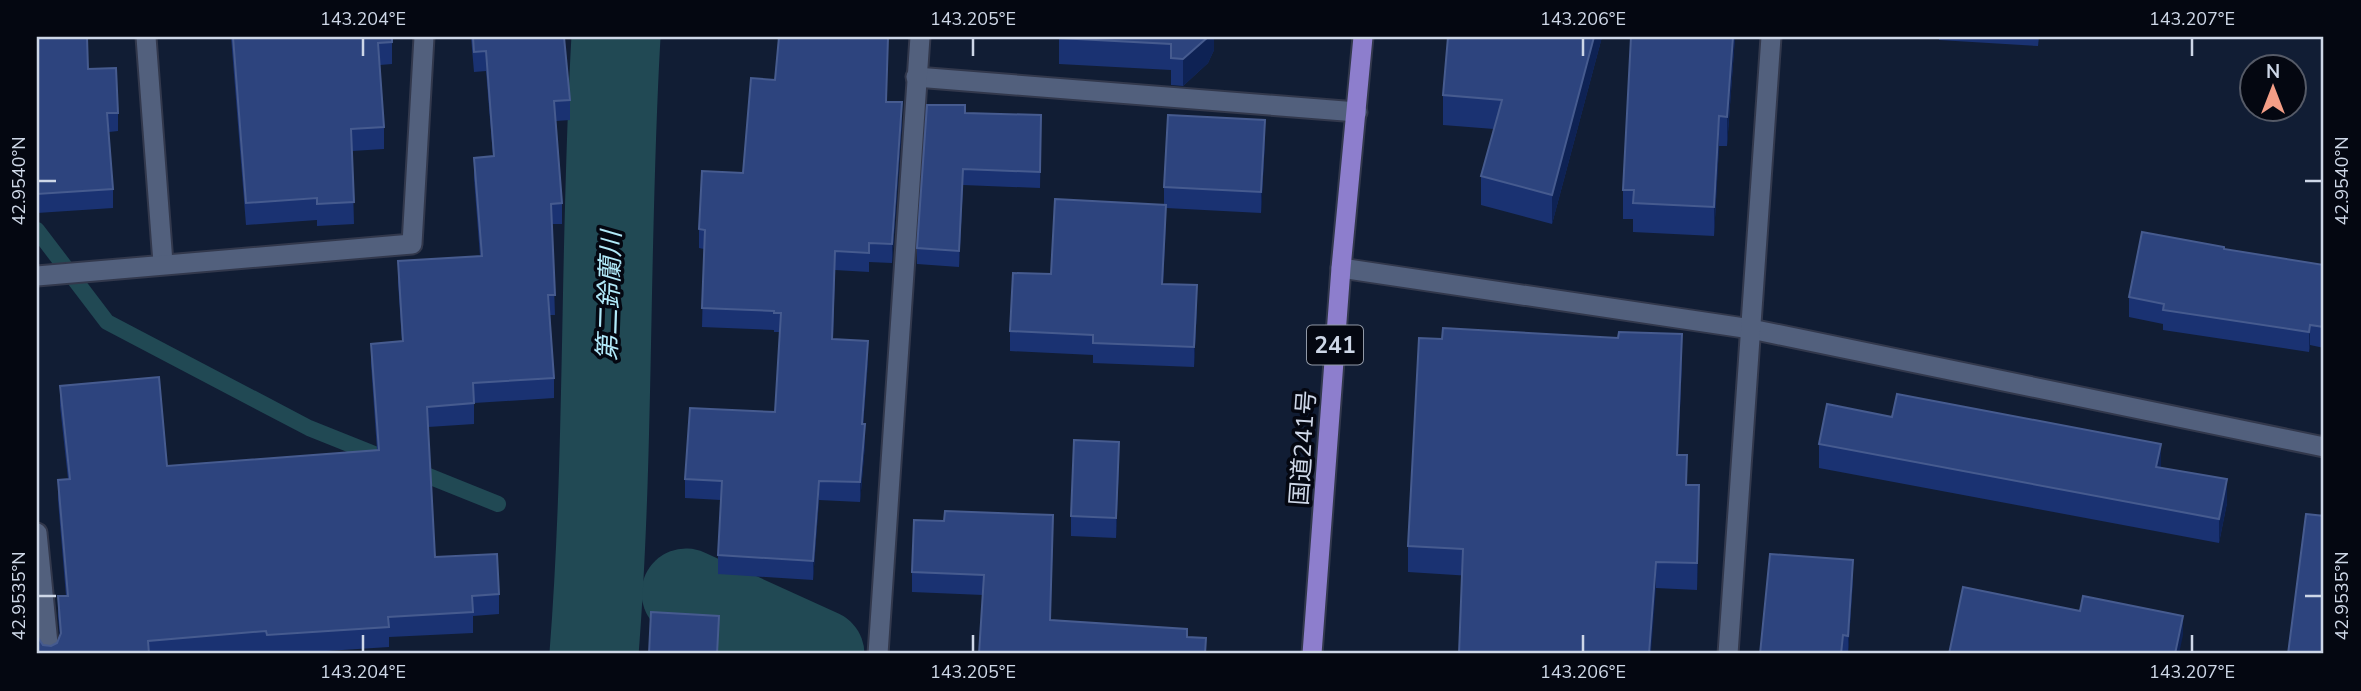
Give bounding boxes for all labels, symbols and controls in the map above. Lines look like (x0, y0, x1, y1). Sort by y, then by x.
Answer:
text: 143.204°E (320, 7, 406, 31)
text: 143.205°E (930, 7, 1016, 31)
text: 143.206°E (1540, 7, 1626, 31)
text: 143.207°E (2149, 7, 2235, 31)
north arrow (2238, 52, 2308, 122)
text: N (2266, 59, 2280, 85)
text: 42.9540°N (7, 137, 31, 225)
text: 42.9540°N (2330, 137, 2354, 225)
water label: 第二鈴蘭川 (590, 227, 629, 362)
road number: 241 (1307, 326, 1363, 364)
street label: 国道241号 (1283, 389, 1323, 507)
text: 42.9535°N (7, 552, 31, 640)
text: 42.9535°N (2330, 552, 2354, 640)
text: 143.204°E (320, 660, 406, 684)
text: 143.205°E (930, 660, 1016, 684)
text: 143.206°E (1540, 660, 1626, 684)
text: 143.207°E (2149, 660, 2235, 684)

